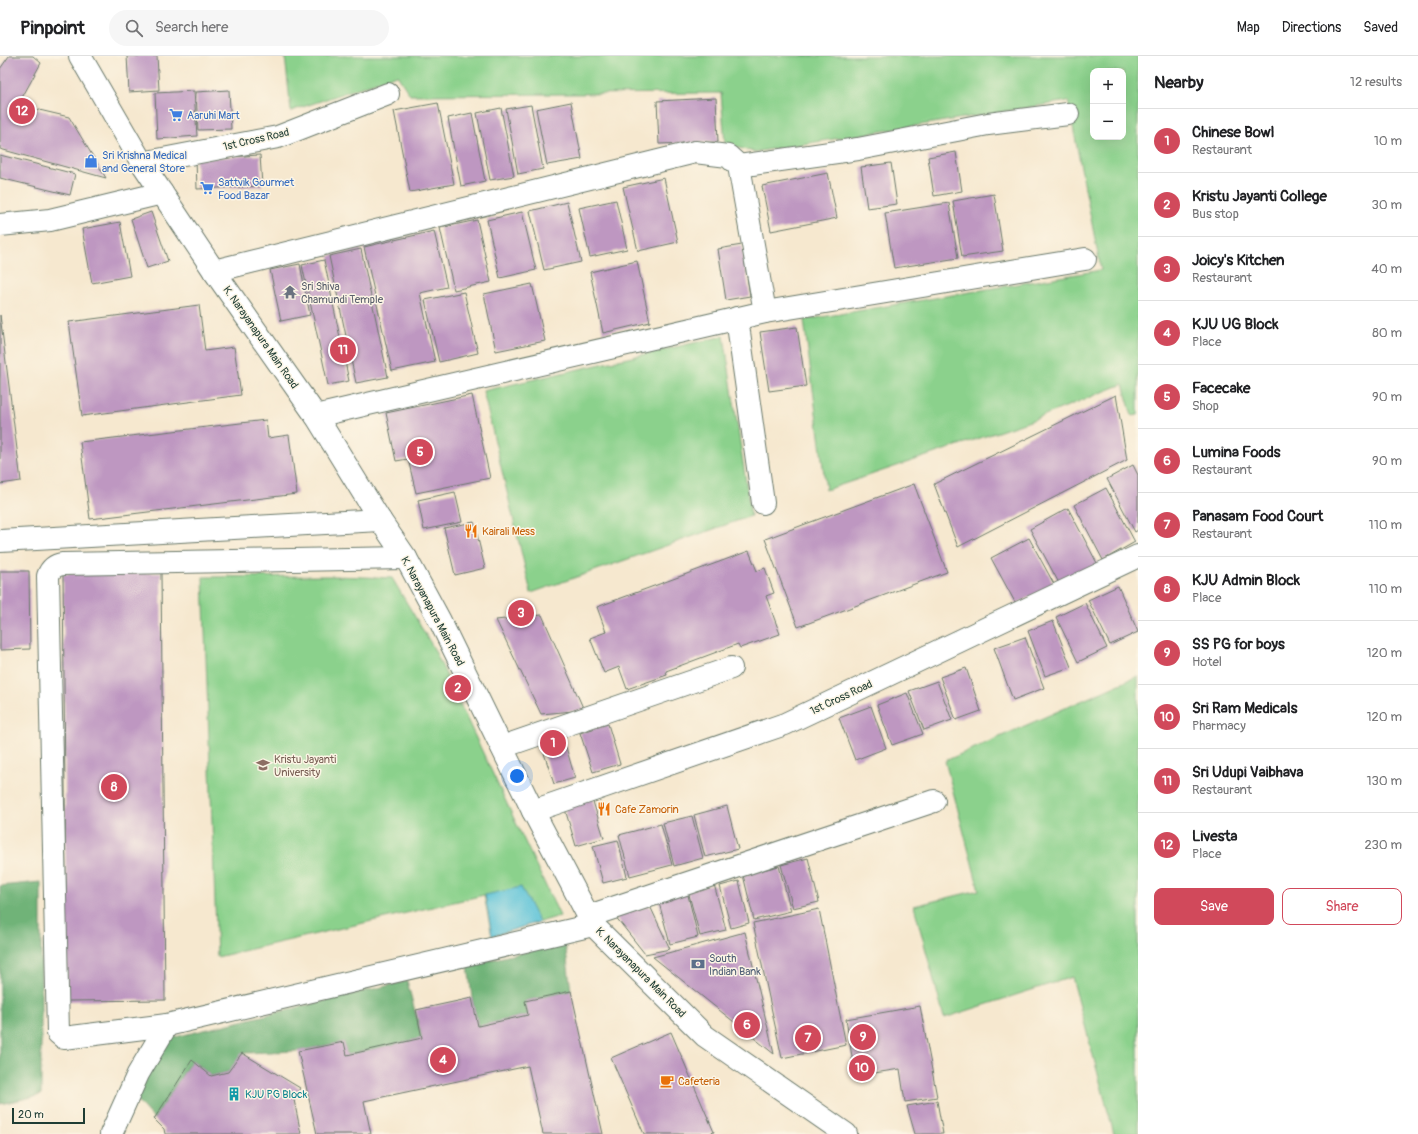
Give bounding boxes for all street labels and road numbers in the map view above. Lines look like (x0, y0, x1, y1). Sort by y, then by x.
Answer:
street label: 1st Cross Road (222, 126, 290, 153)
street label: K. Narayanapura Main Road (220, 283, 301, 391)
street label: K. Narayanapura Main Road (398, 554, 467, 668)
street label: 1st Cross Road (808, 677, 875, 718)
street label: K. Narayanapura Main Road (593, 925, 688, 1020)

